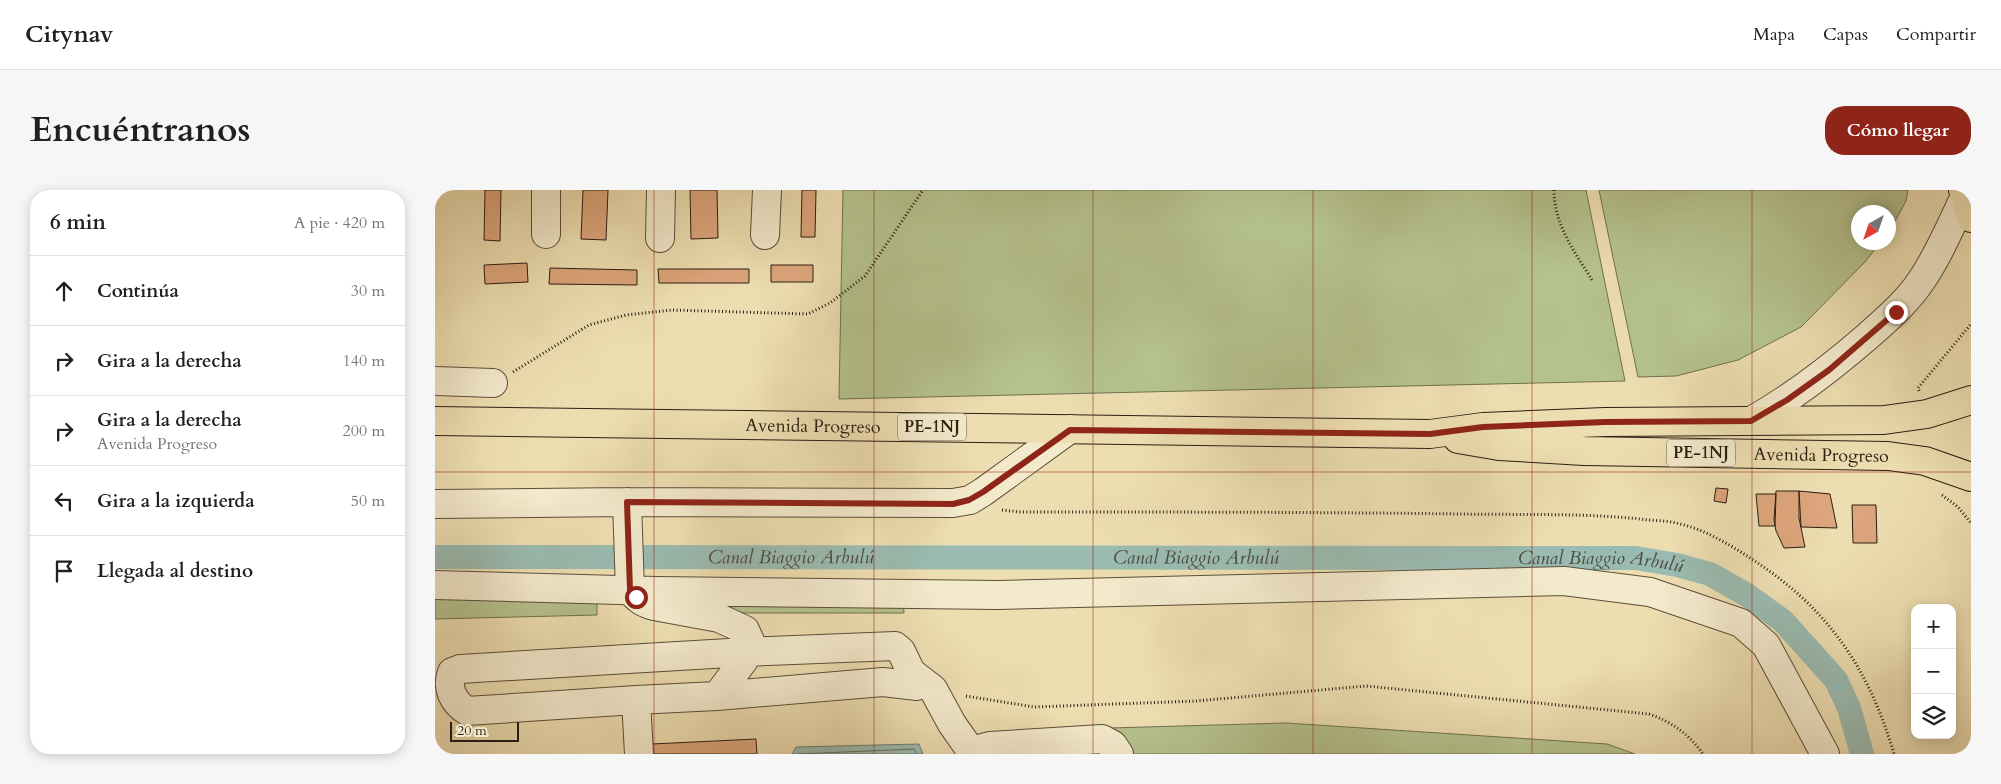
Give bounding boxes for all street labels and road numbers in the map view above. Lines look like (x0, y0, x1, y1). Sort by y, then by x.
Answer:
street label: Avenida Progreso (745, 413, 881, 439)
road number: PE-1NJ (898, 413, 966, 440)
road number: PE-1NJ (1667, 440, 1735, 466)
street label: Avenida Progreso (1753, 441, 1889, 469)

